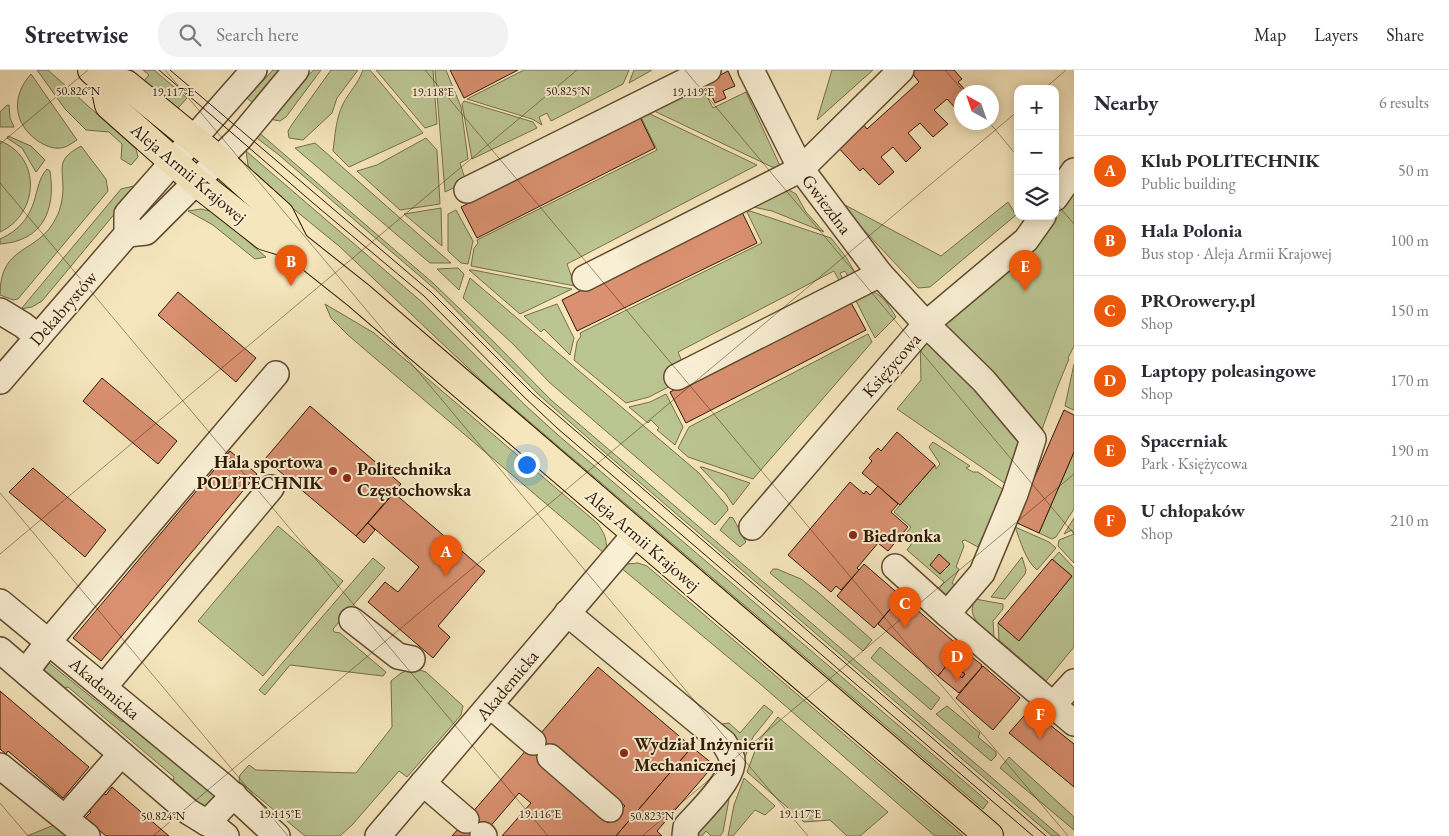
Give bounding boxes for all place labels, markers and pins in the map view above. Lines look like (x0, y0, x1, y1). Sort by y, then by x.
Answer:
pin: B (275, 245, 307, 286)
pin: E (1009, 250, 1041, 291)
place label: Hala sportowa POLITECHNIK (196, 450, 323, 494)
place label: Politechnika Częstochowska (357, 457, 471, 501)
marker: Hala sportowa POLITECHNIK (327, 465, 339, 477)
marker: Politechnika Częstochowska (341, 472, 353, 484)
place label: Biedronka (863, 524, 941, 547)
marker: Biedronka (847, 529, 859, 541)
pin: A (430, 535, 462, 576)
pin: C (889, 587, 921, 628)
pin: D (941, 640, 973, 681)
pin: F (1024, 698, 1056, 739)
place label: Wydział Inżynierii Mechanicznej (634, 732, 774, 776)
marker: Wydział Inżynierii Mechanicznej (618, 747, 630, 759)

